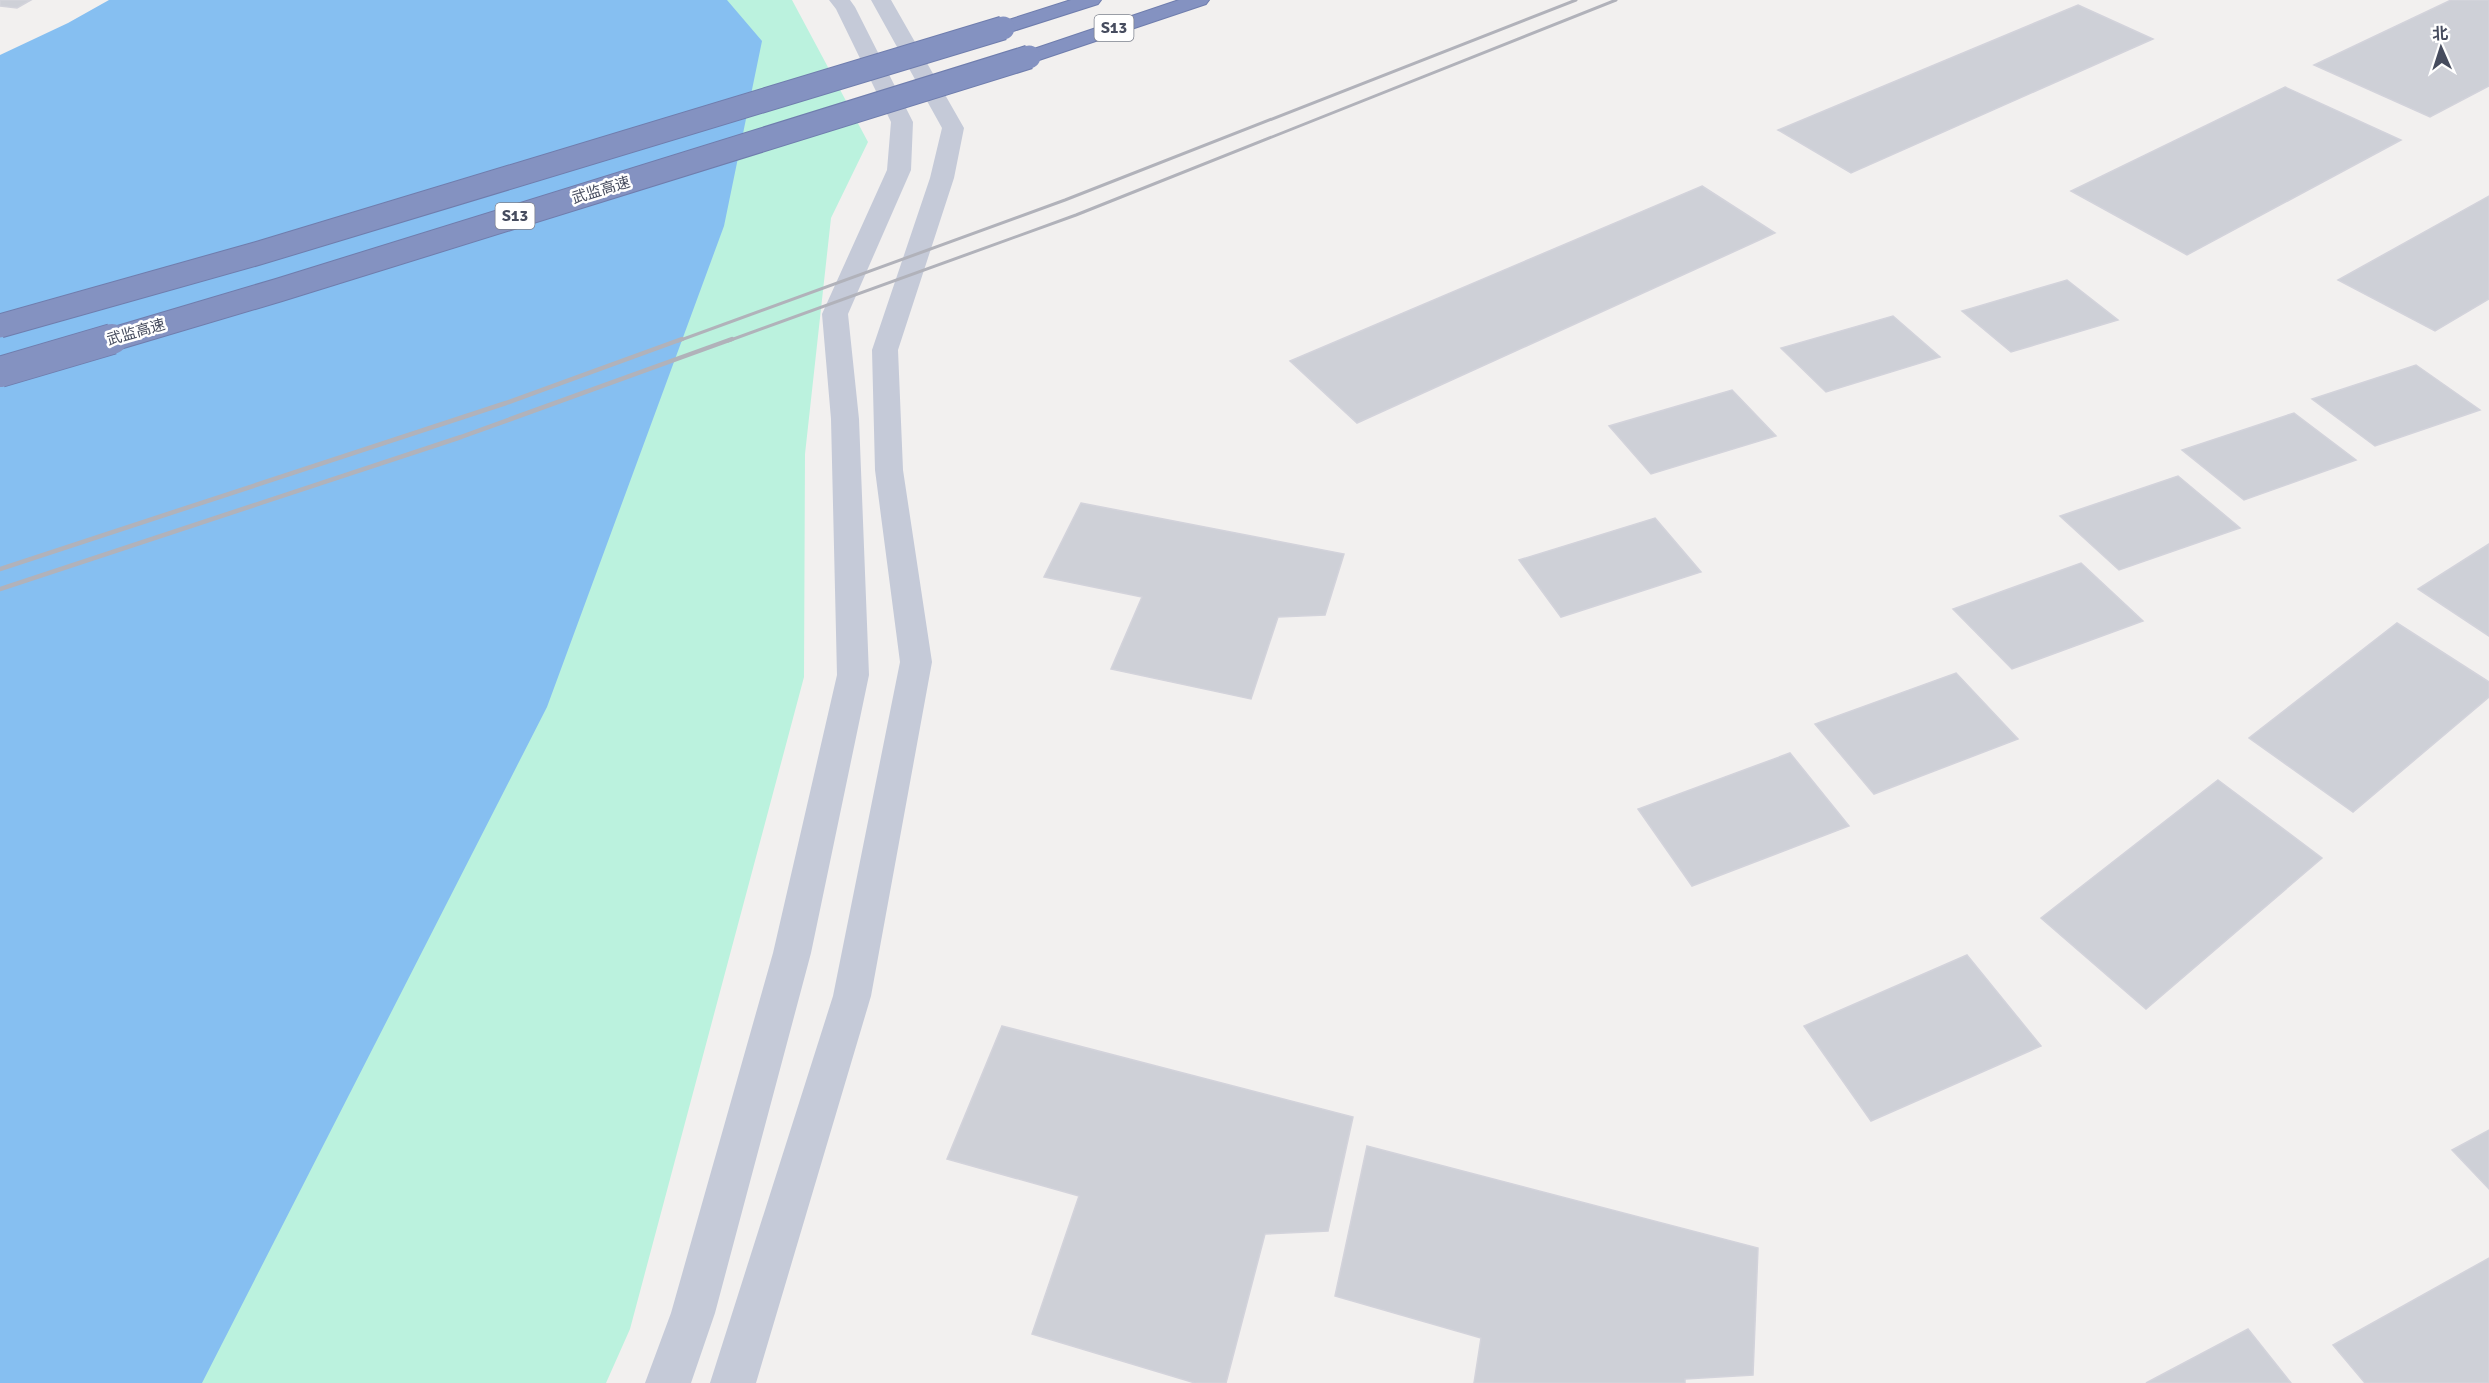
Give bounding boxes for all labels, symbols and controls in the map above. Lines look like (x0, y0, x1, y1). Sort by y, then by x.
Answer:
road number: S13 (1094, 15, 1134, 41)
north arrow (2411, 18, 2471, 78)
text: 北 (2432, 24, 2449, 44)
street label: 武监高速 (570, 173, 632, 207)
road number: S13 (496, 203, 534, 229)
street label: 武监高速 (105, 315, 167, 349)

